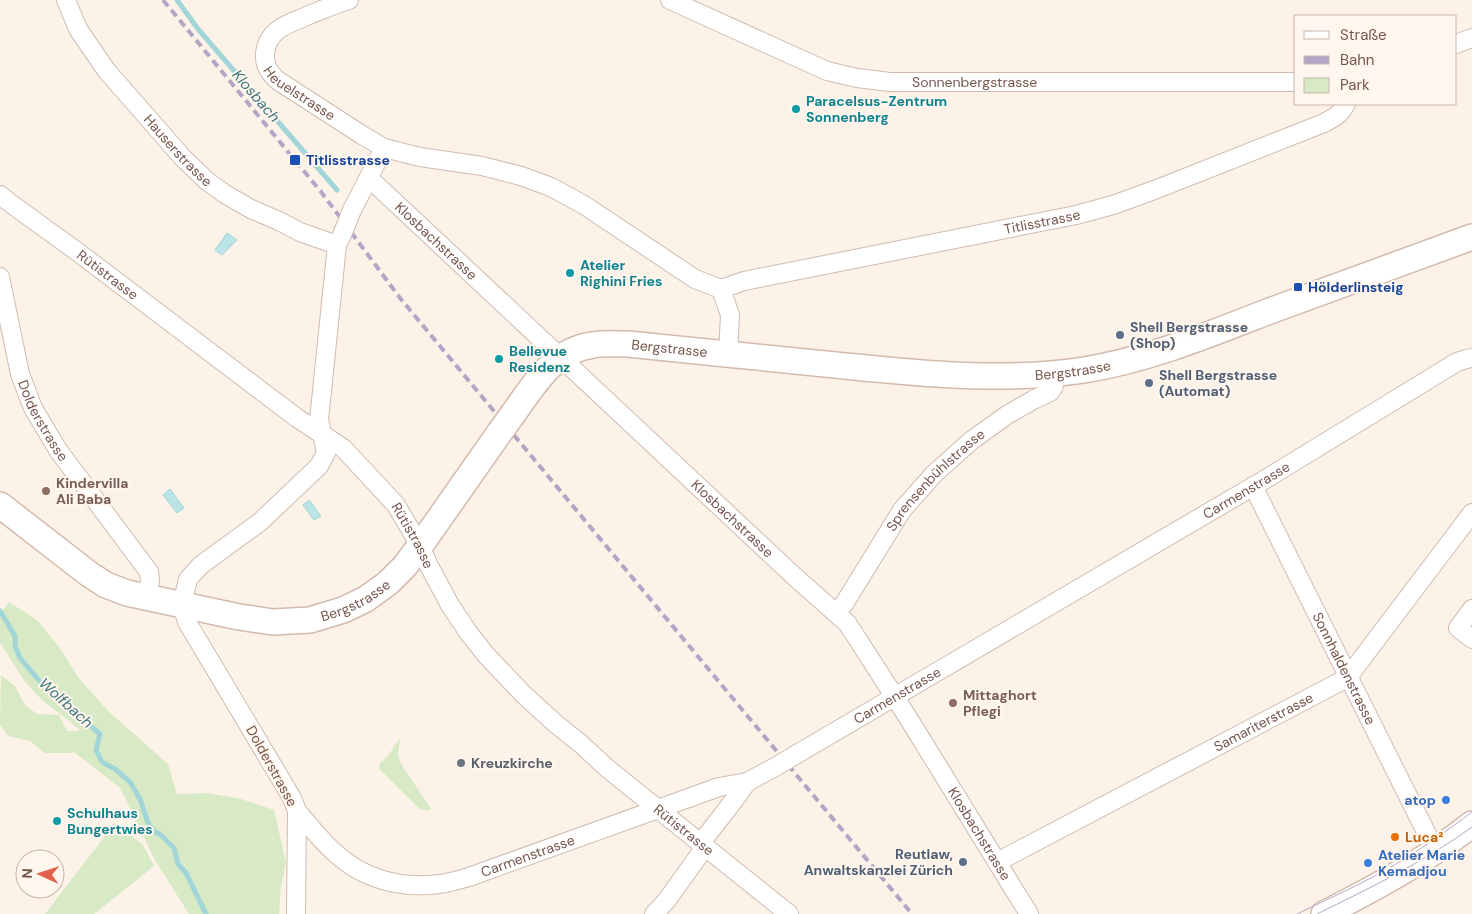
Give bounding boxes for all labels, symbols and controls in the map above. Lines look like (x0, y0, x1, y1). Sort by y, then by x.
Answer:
legend (1294, 15, 1457, 105)
text: Straße (1340, 25, 1387, 45)
text: Bahn (1340, 50, 1374, 70)
street label: Heuelstrasse (260, 62, 339, 124)
water label: Klosbach (228, 65, 285, 127)
street label: Sonnenbergstrasse (912, 73, 1037, 91)
text: Park (1340, 75, 1370, 95)
place label: Paracelsus-Zentrum Sonnenberg (806, 92, 947, 126)
marker: Paracelsus-Zentrum Sonnenberg (790, 103, 802, 115)
street label: Hauserstrasse (140, 111, 216, 191)
place label: Titlisstrasse (306, 151, 390, 169)
marker: Titlisstrasse (288, 153, 302, 167)
street label: Klosbachstrasse (391, 198, 481, 284)
street label: Titlisstrasse (1002, 205, 1082, 238)
street label: Rütistrasse (73, 246, 142, 304)
place label: Atelier Righini Fries (580, 256, 663, 290)
marker: Atelier Righini Fries (564, 267, 576, 279)
place label: Hölderlinsteig (1308, 278, 1404, 296)
marker: Hölderlinsteig (1292, 281, 1304, 293)
place label: Shell Bergstrasse (Shop) (1130, 318, 1248, 352)
marker: Shell Bergstrasse (Shop) (1114, 329, 1126, 341)
street label: Bergstrasse (631, 335, 708, 361)
place label: Bellevue Residenz (509, 342, 570, 376)
marker: Bellevue Residenz (493, 353, 505, 365)
street label: Bergstrasse (1034, 356, 1113, 384)
place label: Shell Bergstrasse (Automat) (1159, 366, 1277, 400)
street label: Dolderstrasse (14, 377, 72, 465)
marker: Shell Bergstrasse (Automat) (1143, 377, 1155, 389)
street label: Sprensenbühlstrasse (882, 425, 988, 534)
street label: Carmenstrasse (1199, 457, 1293, 523)
place label: Kindervilla Ali Baba (56, 474, 128, 508)
street label: Klosbachstrasse (688, 476, 777, 561)
marker: Kindervilla Ali Baba (40, 485, 52, 497)
street label: Rütistrasse (388, 499, 438, 571)
street label: Bergstrasse (318, 575, 394, 625)
street label: Sonnhaldenstrasse (1309, 609, 1380, 728)
street label: Carmenstrasse (850, 663, 944, 728)
water label: Wolfbach (35, 673, 98, 733)
place label: Mittaghort Pflegi (963, 686, 1037, 720)
street label: Samariterstrasse (1211, 688, 1316, 756)
marker: Mittaghort Pflegi (947, 697, 959, 709)
street label: Dolderstrasse (242, 722, 302, 810)
place label: Kreuzkirche (471, 754, 553, 772)
marker: Kreuzkirche (455, 757, 467, 769)
street label: Klosbachstrasse (944, 784, 1015, 884)
place label: atop (1404, 791, 1436, 809)
marker: atop (1440, 794, 1452, 806)
street label: Rütistrasse (650, 800, 718, 859)
place label: Schulhaus Bungertwies (67, 804, 153, 838)
marker: Schulhaus Bungertwies (51, 815, 63, 827)
place label: Luca² (1405, 828, 1443, 846)
street label: Carmenstrasse (478, 831, 577, 881)
marker: Luca² (1389, 831, 1401, 843)
place label: Reutlaw, Anwaltskanzlei Zürich (804, 845, 953, 879)
place label: Atelier Marie Kemadjou (1378, 846, 1465, 880)
north arrow (15, 849, 65, 899)
marker: Reutlaw, Anwaltskanzlei Zürich (957, 856, 969, 868)
marker: Atelier Marie Kemadjou (1362, 857, 1374, 869)
text: N (18, 868, 36, 879)

